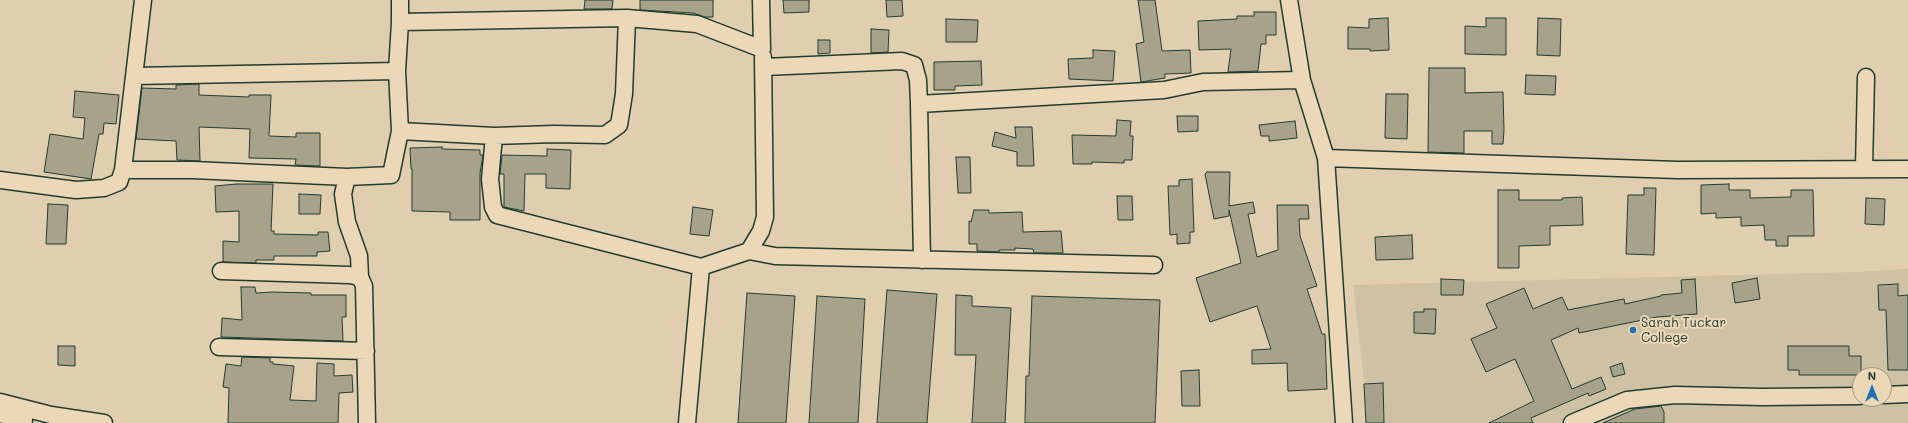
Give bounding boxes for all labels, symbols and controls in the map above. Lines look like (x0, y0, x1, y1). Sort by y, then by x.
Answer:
place label: Sarah Tuckar College (1641, 315, 1726, 346)
marker: Sarah Tuckar College (1628, 325, 1638, 335)
north arrow (1852, 367, 1892, 407)
text: N (1868, 368, 1876, 383)

